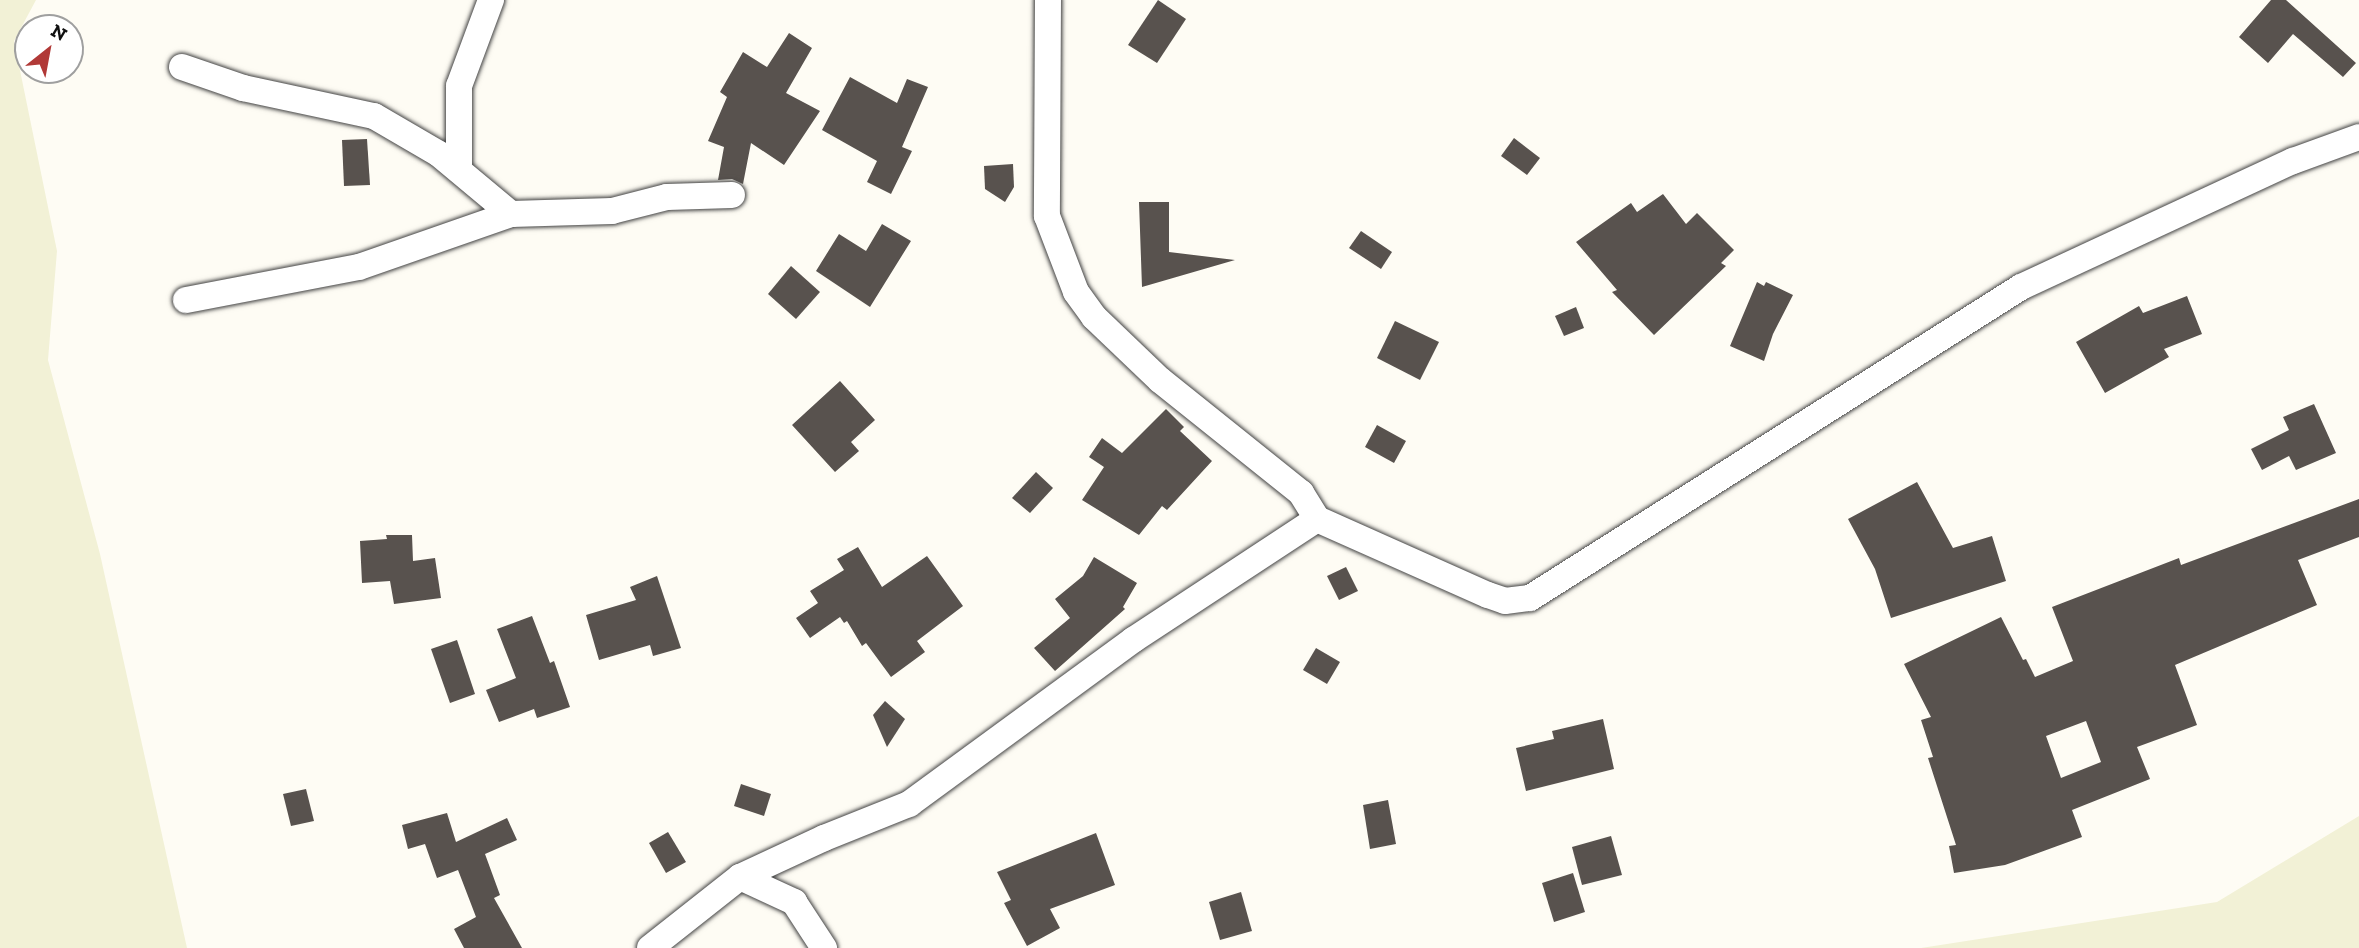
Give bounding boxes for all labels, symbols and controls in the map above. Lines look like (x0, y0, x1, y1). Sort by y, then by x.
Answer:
north arrow (14, 14, 84, 84)
text: N (47, 19, 71, 46)

